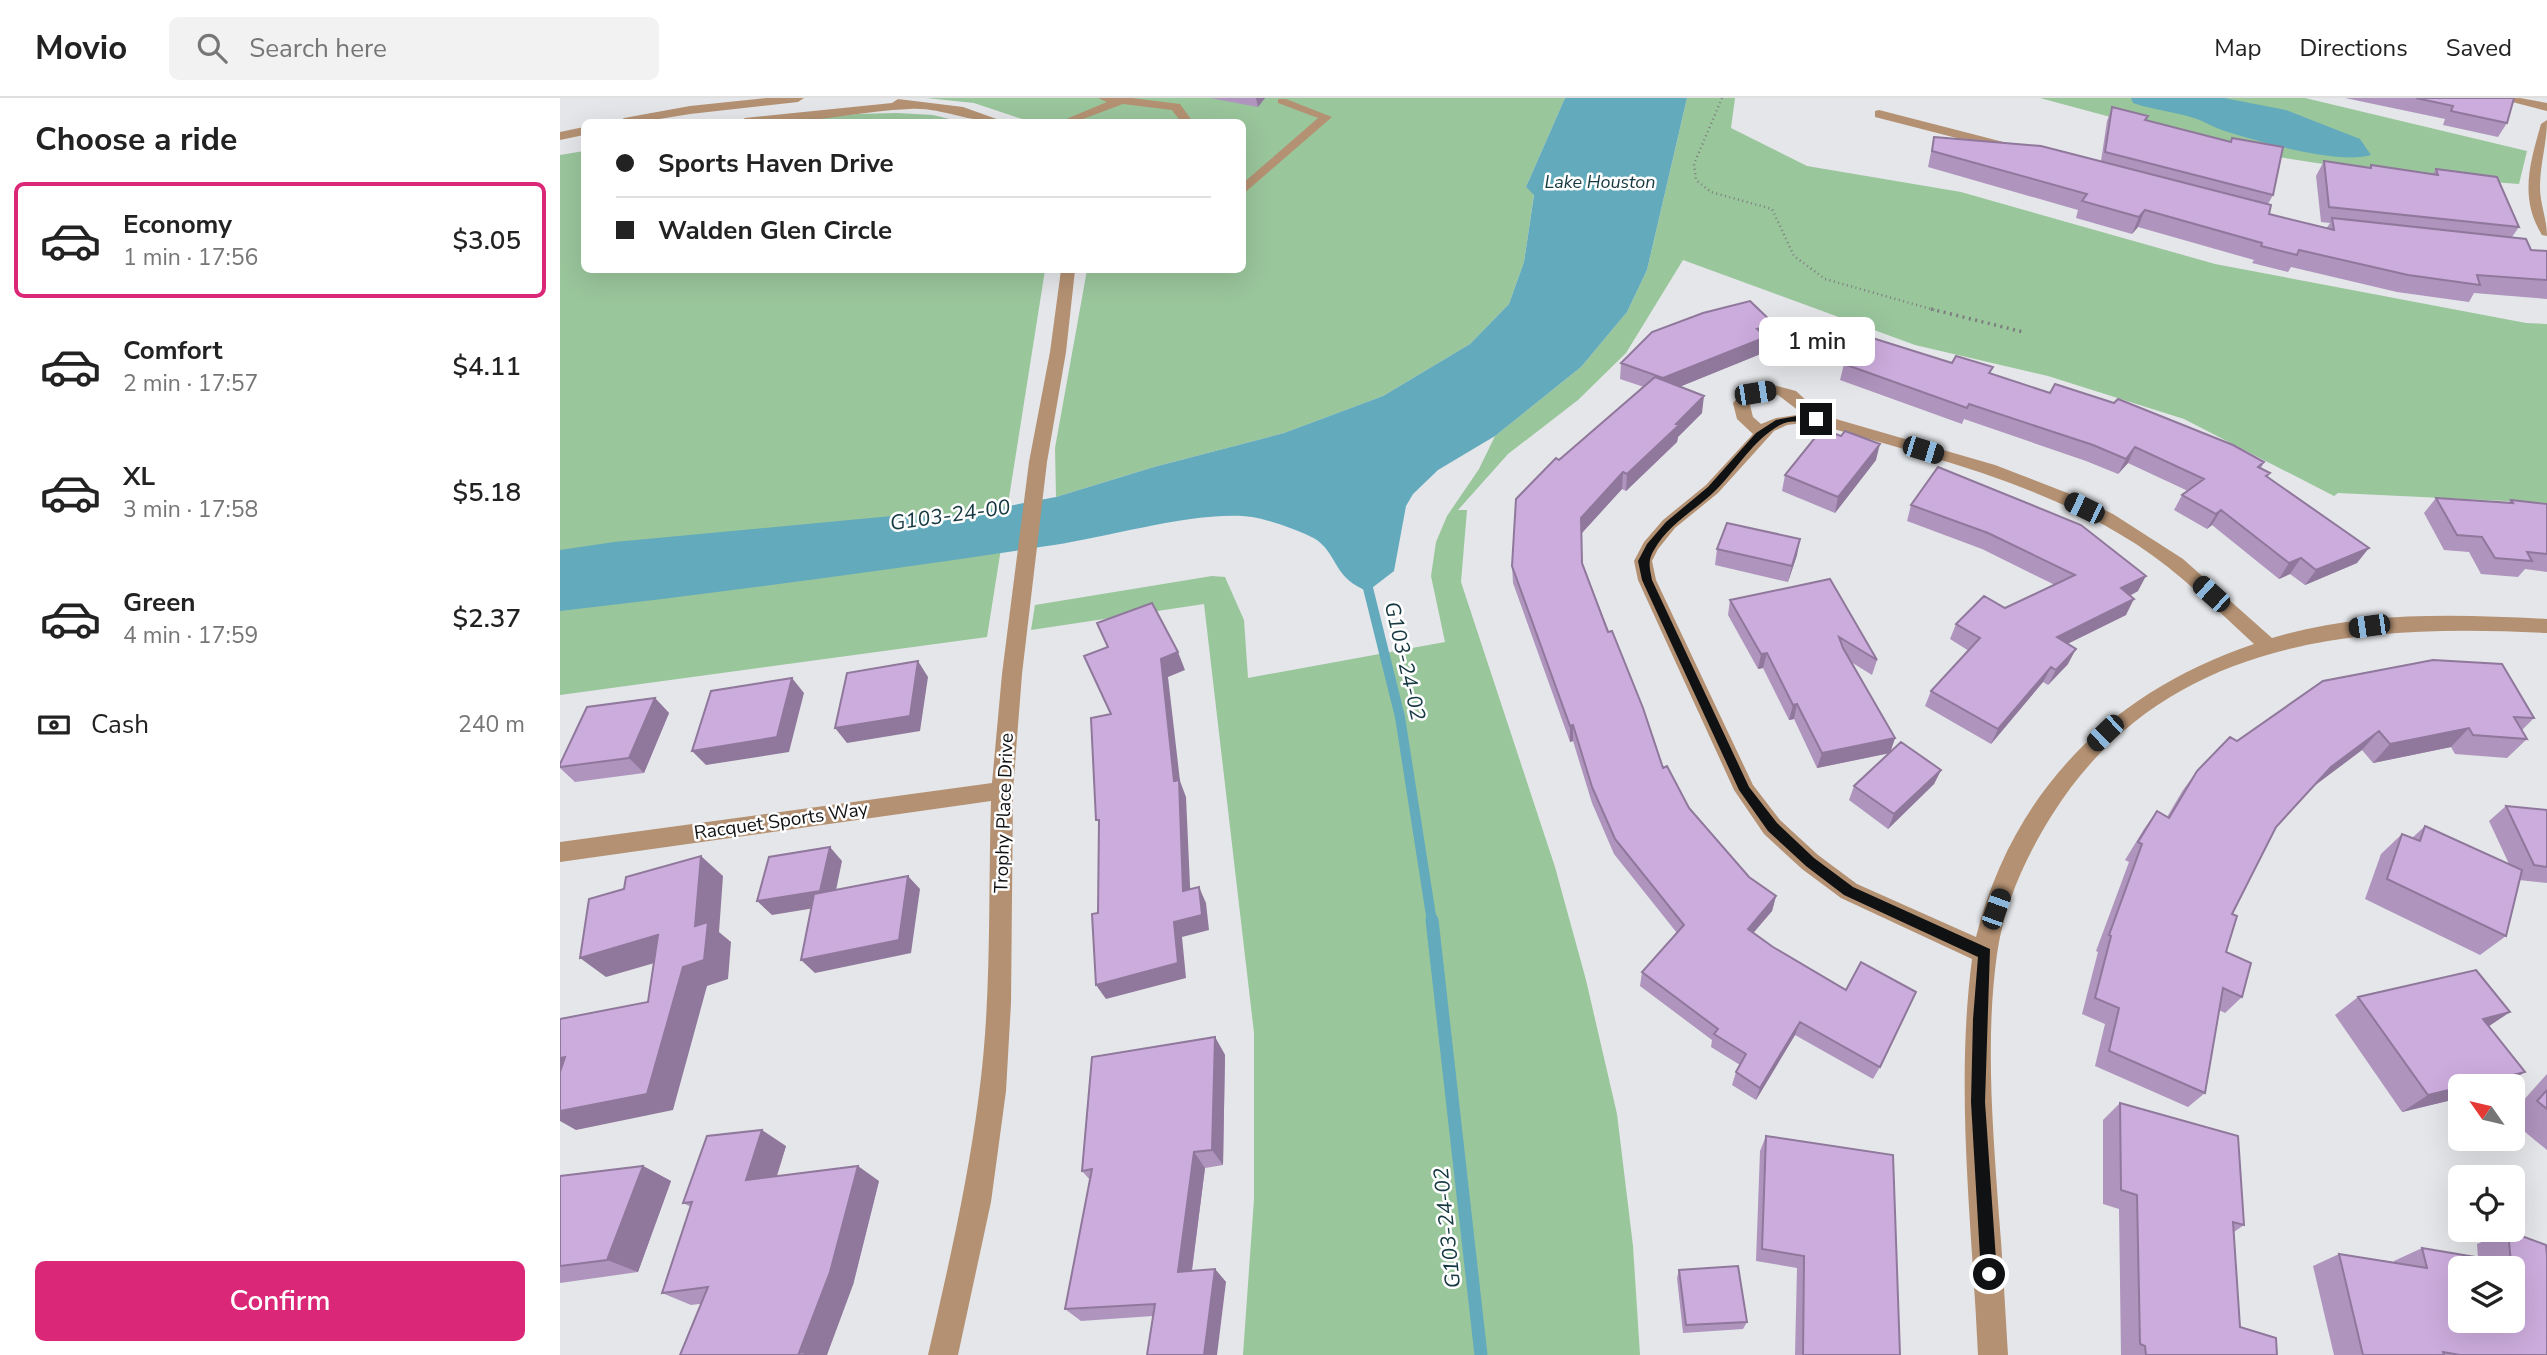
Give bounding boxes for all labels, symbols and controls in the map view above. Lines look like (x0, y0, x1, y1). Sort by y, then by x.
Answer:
search box (169, 17, 659, 80)
text: Movio (35, 26, 127, 71)
icon: search (193, 29, 231, 67)
text: Search here (249, 31, 387, 66)
text: Map (2214, 32, 2261, 64)
text: Directions (2299, 32, 2408, 64)
text: Saved (2446, 32, 2512, 64)
text: Choose a ride (35, 118, 237, 161)
text: Sports Haven Drive (658, 146, 894, 181)
water label: Lake Houston (1544, 170, 1656, 194)
text: Economy (123, 207, 232, 242)
icon: car (39, 209, 102, 272)
text: Walden Glen Circle (658, 213, 892, 248)
text: $3.05 (452, 223, 521, 258)
text: 1 min · 17:56 (123, 242, 258, 273)
callout: 1 min (1758, 317, 1874, 366)
text: 1 min (1788, 326, 1846, 357)
text: Comfort (123, 333, 223, 368)
icon: car (39, 335, 102, 398)
text: $4.11 (452, 349, 521, 384)
text: 2 min · 17:57 (123, 368, 258, 399)
car (1733, 379, 1778, 407)
route end (1800, 403, 1832, 435)
car (1900, 434, 1947, 466)
text: XL (123, 459, 155, 494)
icon: car (39, 461, 102, 524)
text: $5.18 (452, 475, 521, 510)
car (2061, 489, 2108, 527)
water label: G103-24-00 (888, 493, 1012, 537)
text: 3 min · 17:58 (123, 494, 258, 525)
car (2189, 572, 2234, 616)
text: Green (123, 585, 196, 620)
icon: car (39, 587, 102, 650)
water label: G103-24-02 (1378, 599, 1432, 723)
text: $2.37 (452, 601, 521, 636)
car (2347, 613, 2392, 639)
text: 4 min · 17:59 (123, 620, 258, 651)
icon: cash (35, 706, 73, 744)
text: Cash (91, 707, 149, 742)
text: 240 m (458, 709, 525, 740)
car (2083, 711, 2128, 755)
street label: Trophy Place Drive (988, 733, 1020, 893)
street label: Racquet Sports Way (692, 796, 870, 846)
car (1979, 886, 2014, 932)
north arrow (2448, 1074, 2525, 1152)
map controls (2448, 1074, 2525, 1333)
button: locate (2448, 1165, 2525, 1242)
water label: G103-24-02 (1427, 1166, 1467, 1290)
button: layers (2448, 1256, 2525, 1333)
route start (1973, 1258, 2005, 1290)
button: Confirm (35, 1261, 525, 1341)

